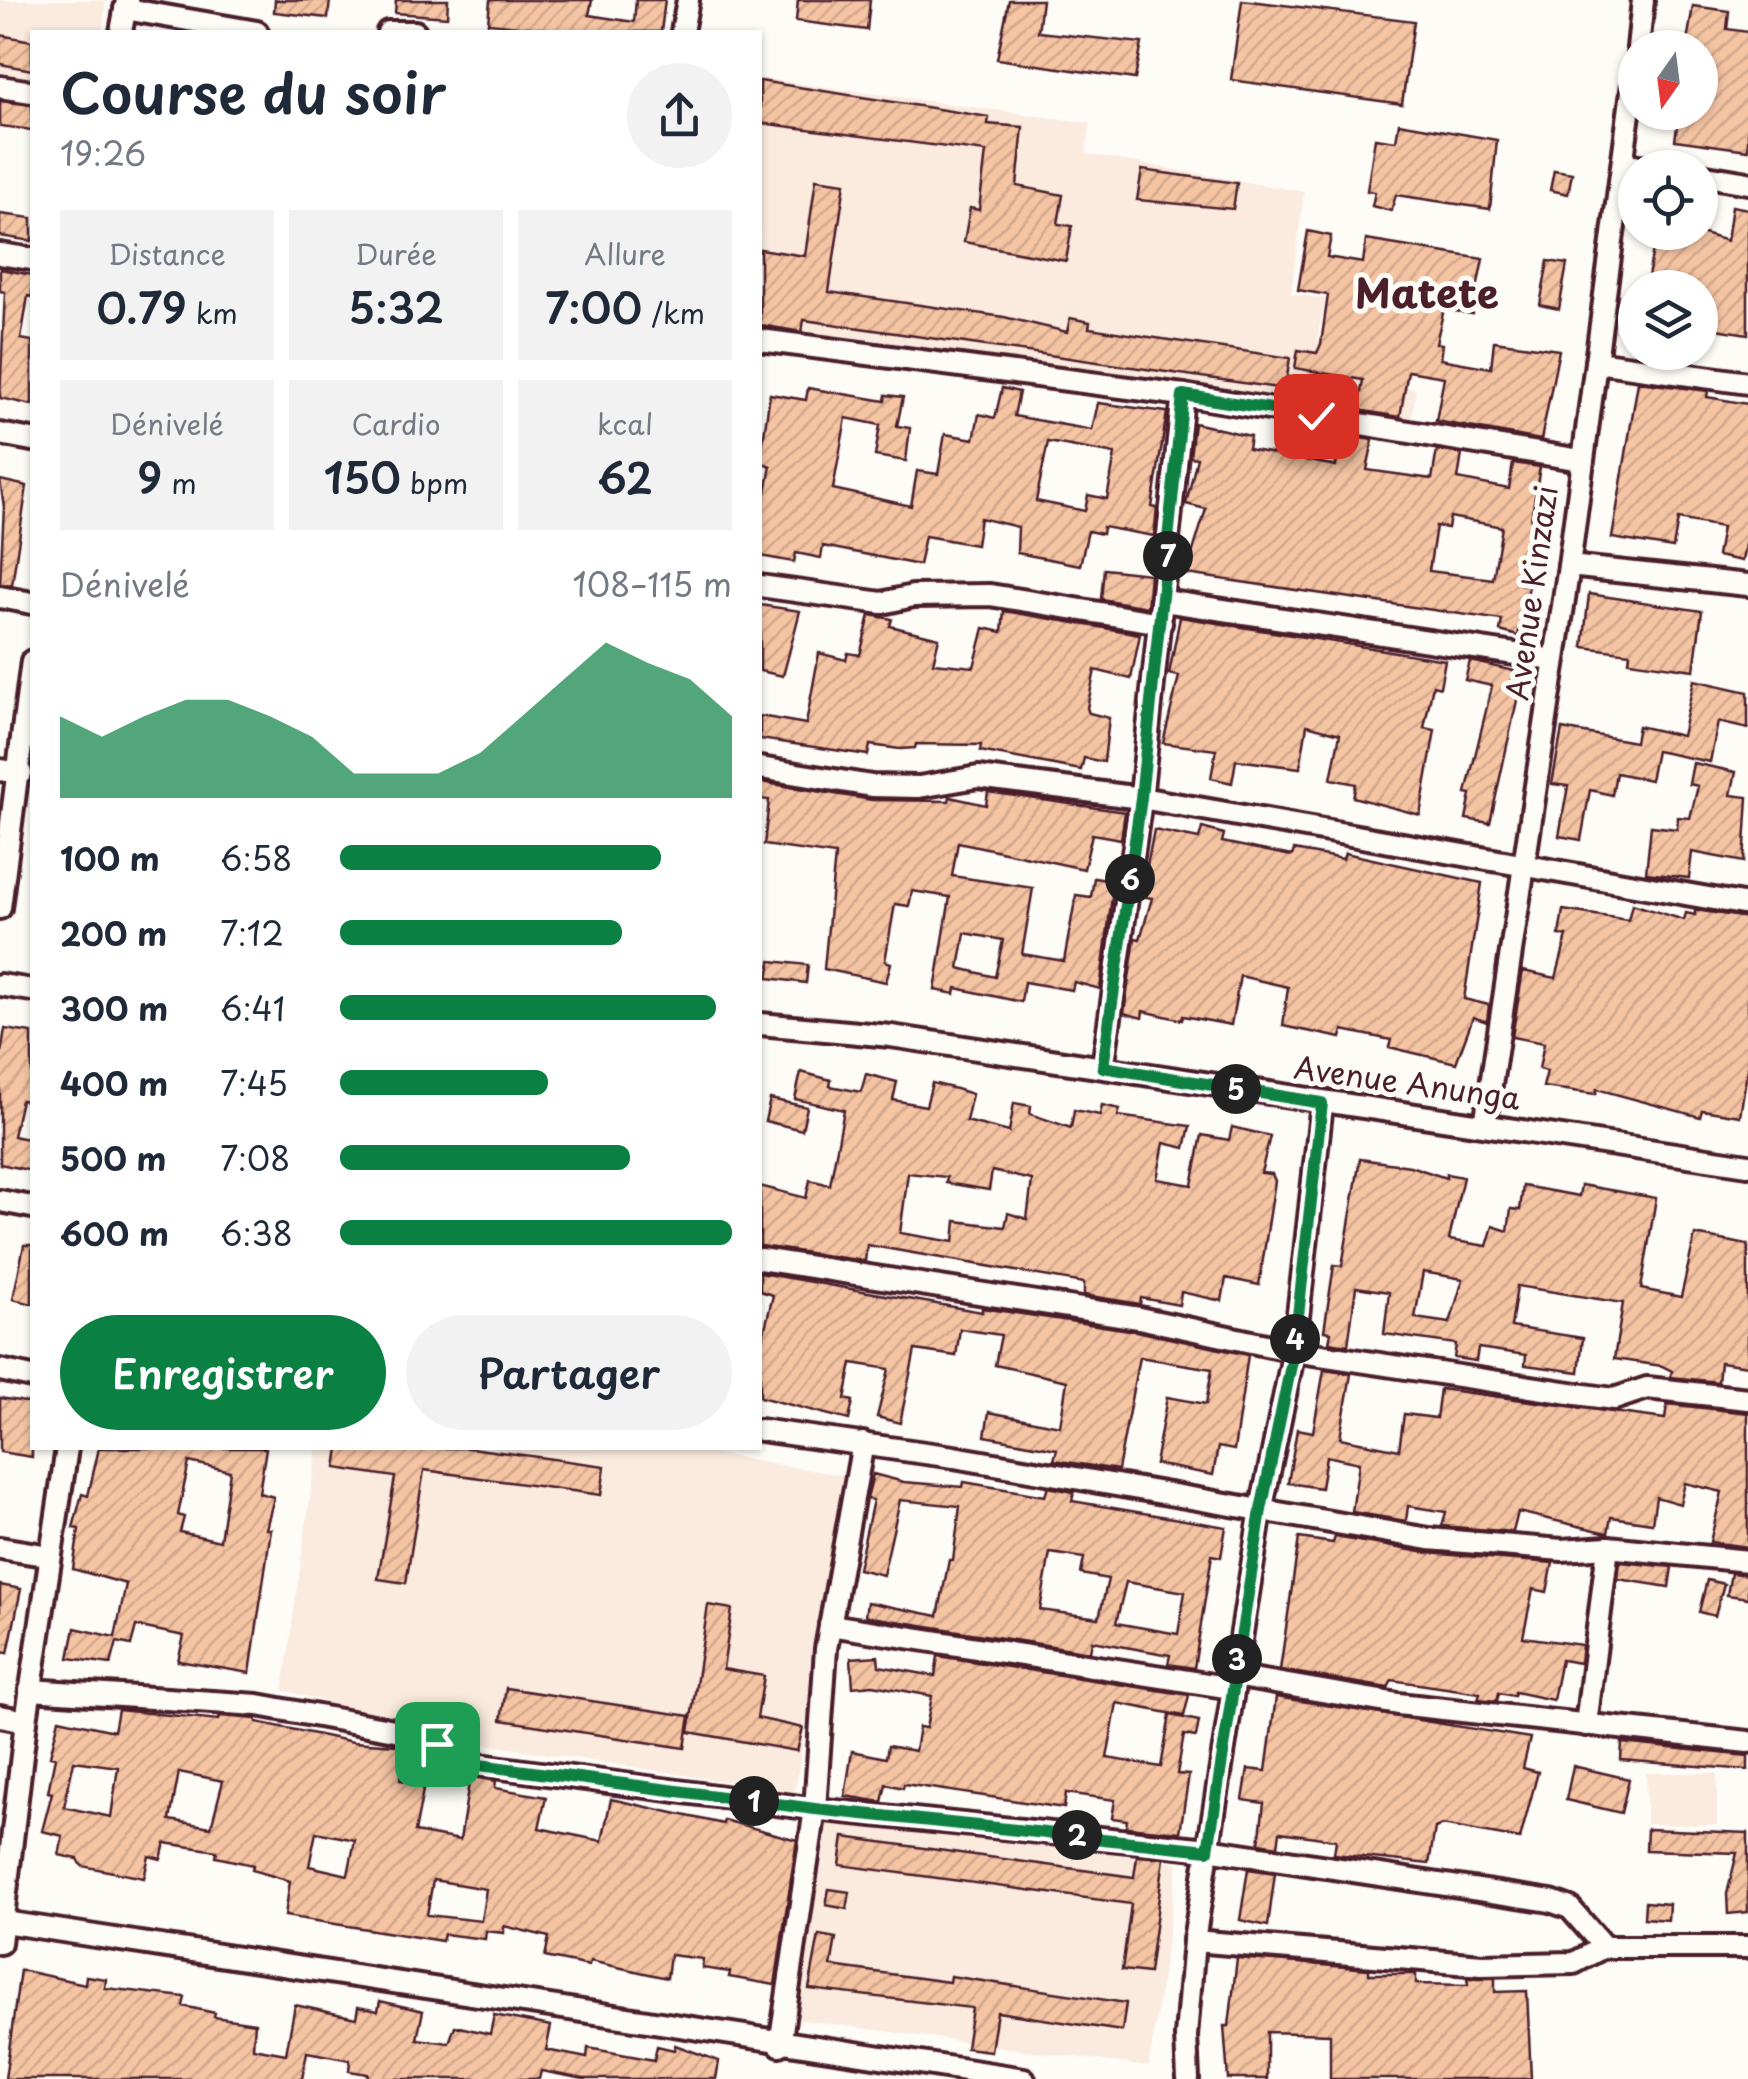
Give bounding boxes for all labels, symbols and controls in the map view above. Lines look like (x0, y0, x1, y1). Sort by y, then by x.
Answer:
north arrow (1618, 30, 1718, 130)
map controls (1618, 30, 1718, 370)
text: Course du soir (60, 50, 446, 133)
button: share (627, 63, 732, 168)
text: 19:26 (60, 129, 146, 177)
button: locate (1618, 150, 1718, 250)
text: Distance (108, 232, 226, 275)
text: Durée (355, 232, 437, 275)
text: Allure (584, 232, 666, 275)
district label: Matete (1355, 261, 1499, 322)
button: layers (1618, 270, 1718, 370)
text: 0.79 (96, 275, 187, 338)
text: 5:32 (348, 275, 444, 338)
text: 7:00 (545, 275, 642, 338)
text: km (187, 291, 238, 334)
text: /km (642, 291, 705, 334)
pin (1274, 374, 1359, 459)
icon: check (1289, 389, 1344, 444)
text: Dénivelé (110, 402, 224, 445)
text: Cardio (351, 402, 441, 445)
text: kcal (597, 402, 653, 445)
text: 9 (137, 445, 162, 508)
text: 150 (324, 445, 401, 508)
text: 62 (597, 445, 653, 508)
text: m (162, 461, 197, 504)
text: bpm (401, 461, 468, 504)
street label: Avenue Kinzazi (1493, 482, 1568, 703)
pin: 7 (1143, 531, 1193, 581)
text: 7 (1160, 534, 1176, 577)
text: Dénivelé (60, 560, 190, 608)
text: 108–115 m (573, 560, 732, 608)
text: 100 m (60, 834, 160, 882)
text: 6:58 (220, 834, 292, 882)
pin: 6 (1105, 854, 1155, 904)
text: 6 (1120, 857, 1140, 900)
text: 200 m (60, 909, 167, 957)
text: 7:12 (220, 909, 284, 957)
text: 300 m (60, 984, 168, 1032)
text: 6:41 (220, 984, 285, 1032)
street label: Avenue Anunga (1291, 1043, 1524, 1120)
text: 400 m (60, 1059, 168, 1107)
text: 7:45 (220, 1059, 288, 1107)
pin: 5 (1211, 1064, 1261, 1114)
text: 5 (1227, 1067, 1245, 1110)
text: 500 m (60, 1134, 166, 1182)
text: 7:08 (220, 1134, 290, 1182)
text: 600 m (60, 1209, 169, 1257)
text: 6:38 (220, 1209, 293, 1257)
pin: 4 (1270, 1314, 1320, 1364)
button: Enregistrer (60, 1315, 386, 1430)
button: Partager (406, 1315, 732, 1430)
text: 4 (1285, 1317, 1305, 1360)
pin: 3 (1212, 1634, 1262, 1684)
text: 3 (1228, 1637, 1246, 1680)
pin (395, 1702, 480, 1787)
icon: arrive (410, 1717, 465, 1772)
pin: 1 (729, 1776, 779, 1826)
text: 1 (747, 1779, 761, 1822)
pin: 2 (1052, 1810, 1102, 1860)
text: 2 (1067, 1813, 1087, 1856)

